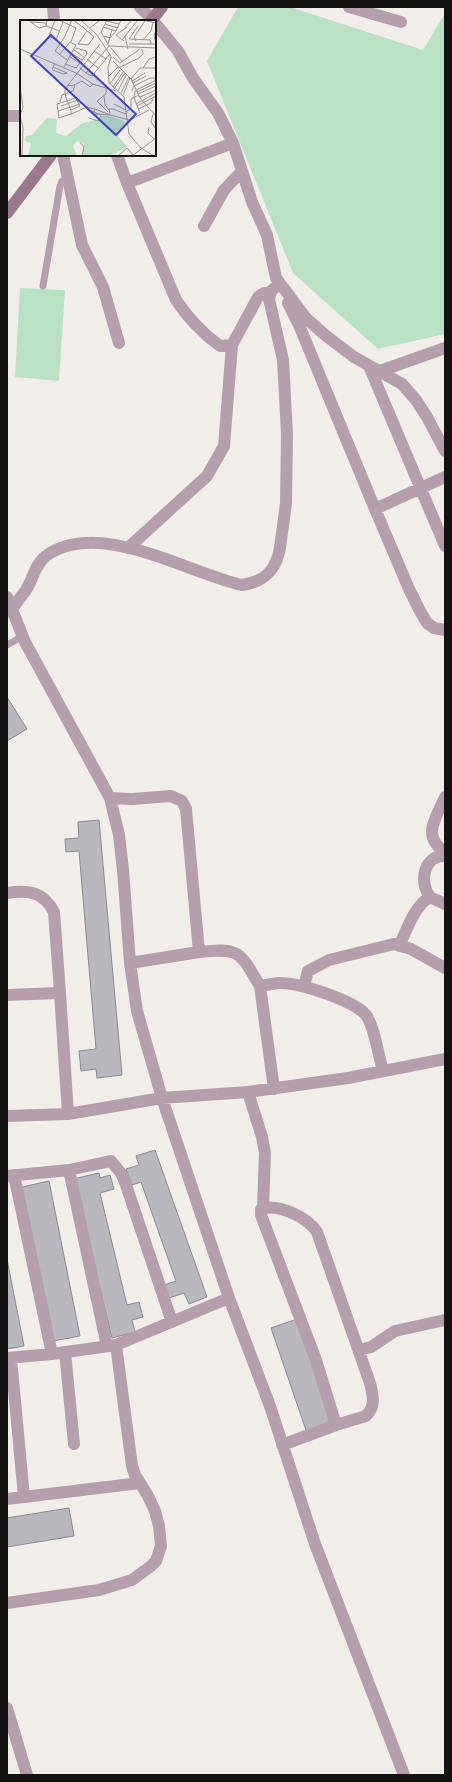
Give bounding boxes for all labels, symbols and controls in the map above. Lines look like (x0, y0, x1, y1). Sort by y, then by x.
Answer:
inset map (20, 20, 156, 156)

